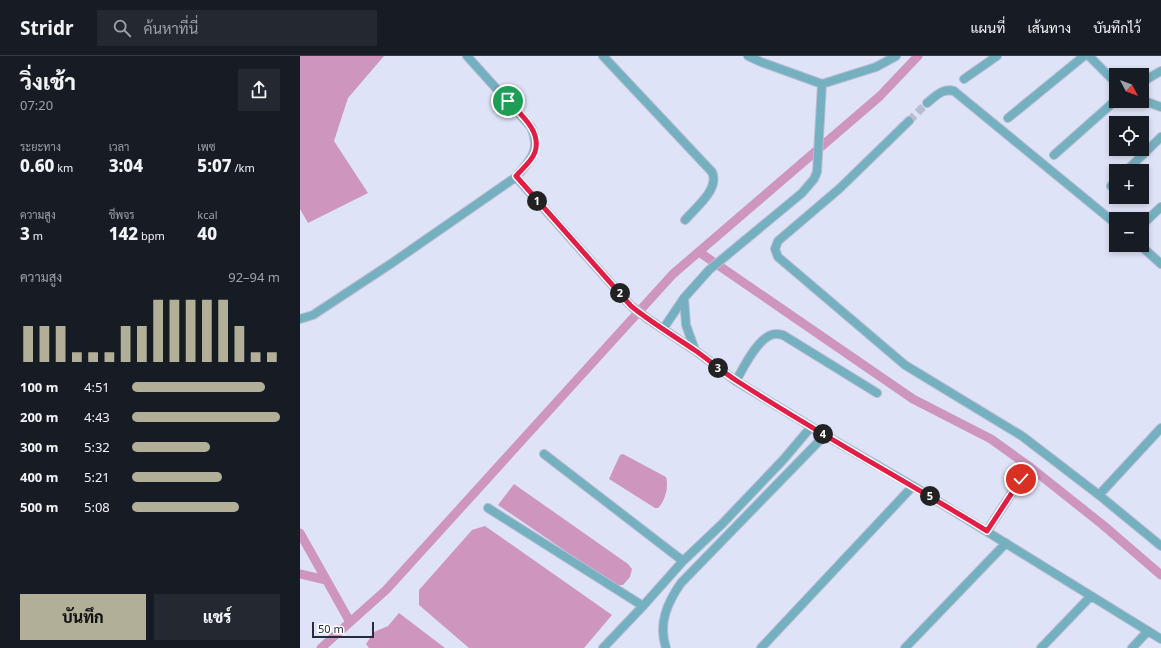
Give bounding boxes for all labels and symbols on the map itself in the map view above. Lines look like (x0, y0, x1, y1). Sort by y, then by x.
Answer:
north arrow (1109, 68, 1149, 108)
pin (491, 84, 525, 118)
pin: 1 (527, 191, 547, 211)
pin: 2 (610, 283, 630, 303)
pin: 3 (708, 358, 728, 378)
pin: 4 (813, 424, 833, 444)
pin (1004, 462, 1038, 496)
pin: 5 (920, 486, 940, 506)
scale bar (312, 620, 374, 639)

